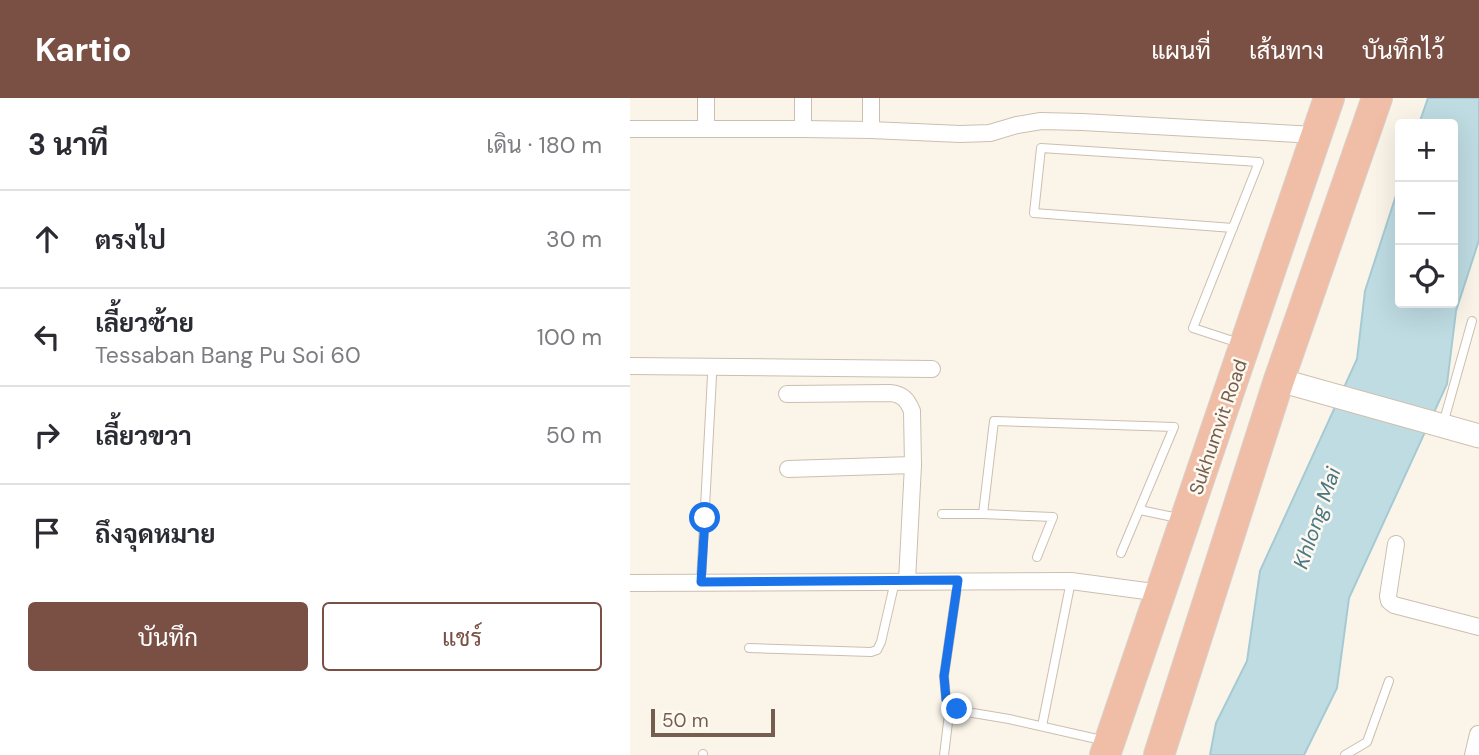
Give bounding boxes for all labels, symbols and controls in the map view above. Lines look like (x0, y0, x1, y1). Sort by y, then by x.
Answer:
text: Kartio (35, 28, 132, 71)
text: แผนที่ (1151, 35, 1211, 66)
text: เส้นทาง (1249, 35, 1324, 66)
text: บันทึกไว้ (1362, 35, 1444, 66)
map controls (1395, 119, 1458, 308)
button: + (1395, 119, 1458, 182)
text: 3 นาที (28, 125, 108, 164)
text: เดิน · 180 m (486, 130, 602, 160)
button: − (1395, 182, 1458, 245)
icon: ahead (28, 220, 66, 258)
text: ตรงไป (95, 223, 166, 257)
text: 30 m (546, 224, 602, 254)
button: locate (1395, 245, 1458, 308)
text: เลี้ยวซ้าย (95, 306, 194, 340)
icon: left (28, 318, 66, 356)
text: 100 m (537, 322, 602, 352)
text: Tessaban Bang Pu Soi 60 (95, 340, 361, 370)
street label: Sukhumvit Road (1183, 356, 1253, 498)
icon: right (28, 416, 66, 454)
text: เลี้ยวขวา (95, 419, 192, 453)
text: 50 m (546, 420, 602, 450)
water label: Khlong Mai (1287, 463, 1348, 572)
route start (689, 502, 720, 533)
icon: arrive (28, 514, 66, 552)
text: ถึงจุดหมาย (95, 517, 216, 551)
button: บันทึก (28, 602, 308, 671)
button: แชร์ (322, 602, 602, 671)
route end (941, 693, 972, 724)
scale bar (651, 706, 775, 738)
text: 50 m (662, 708, 709, 733)

